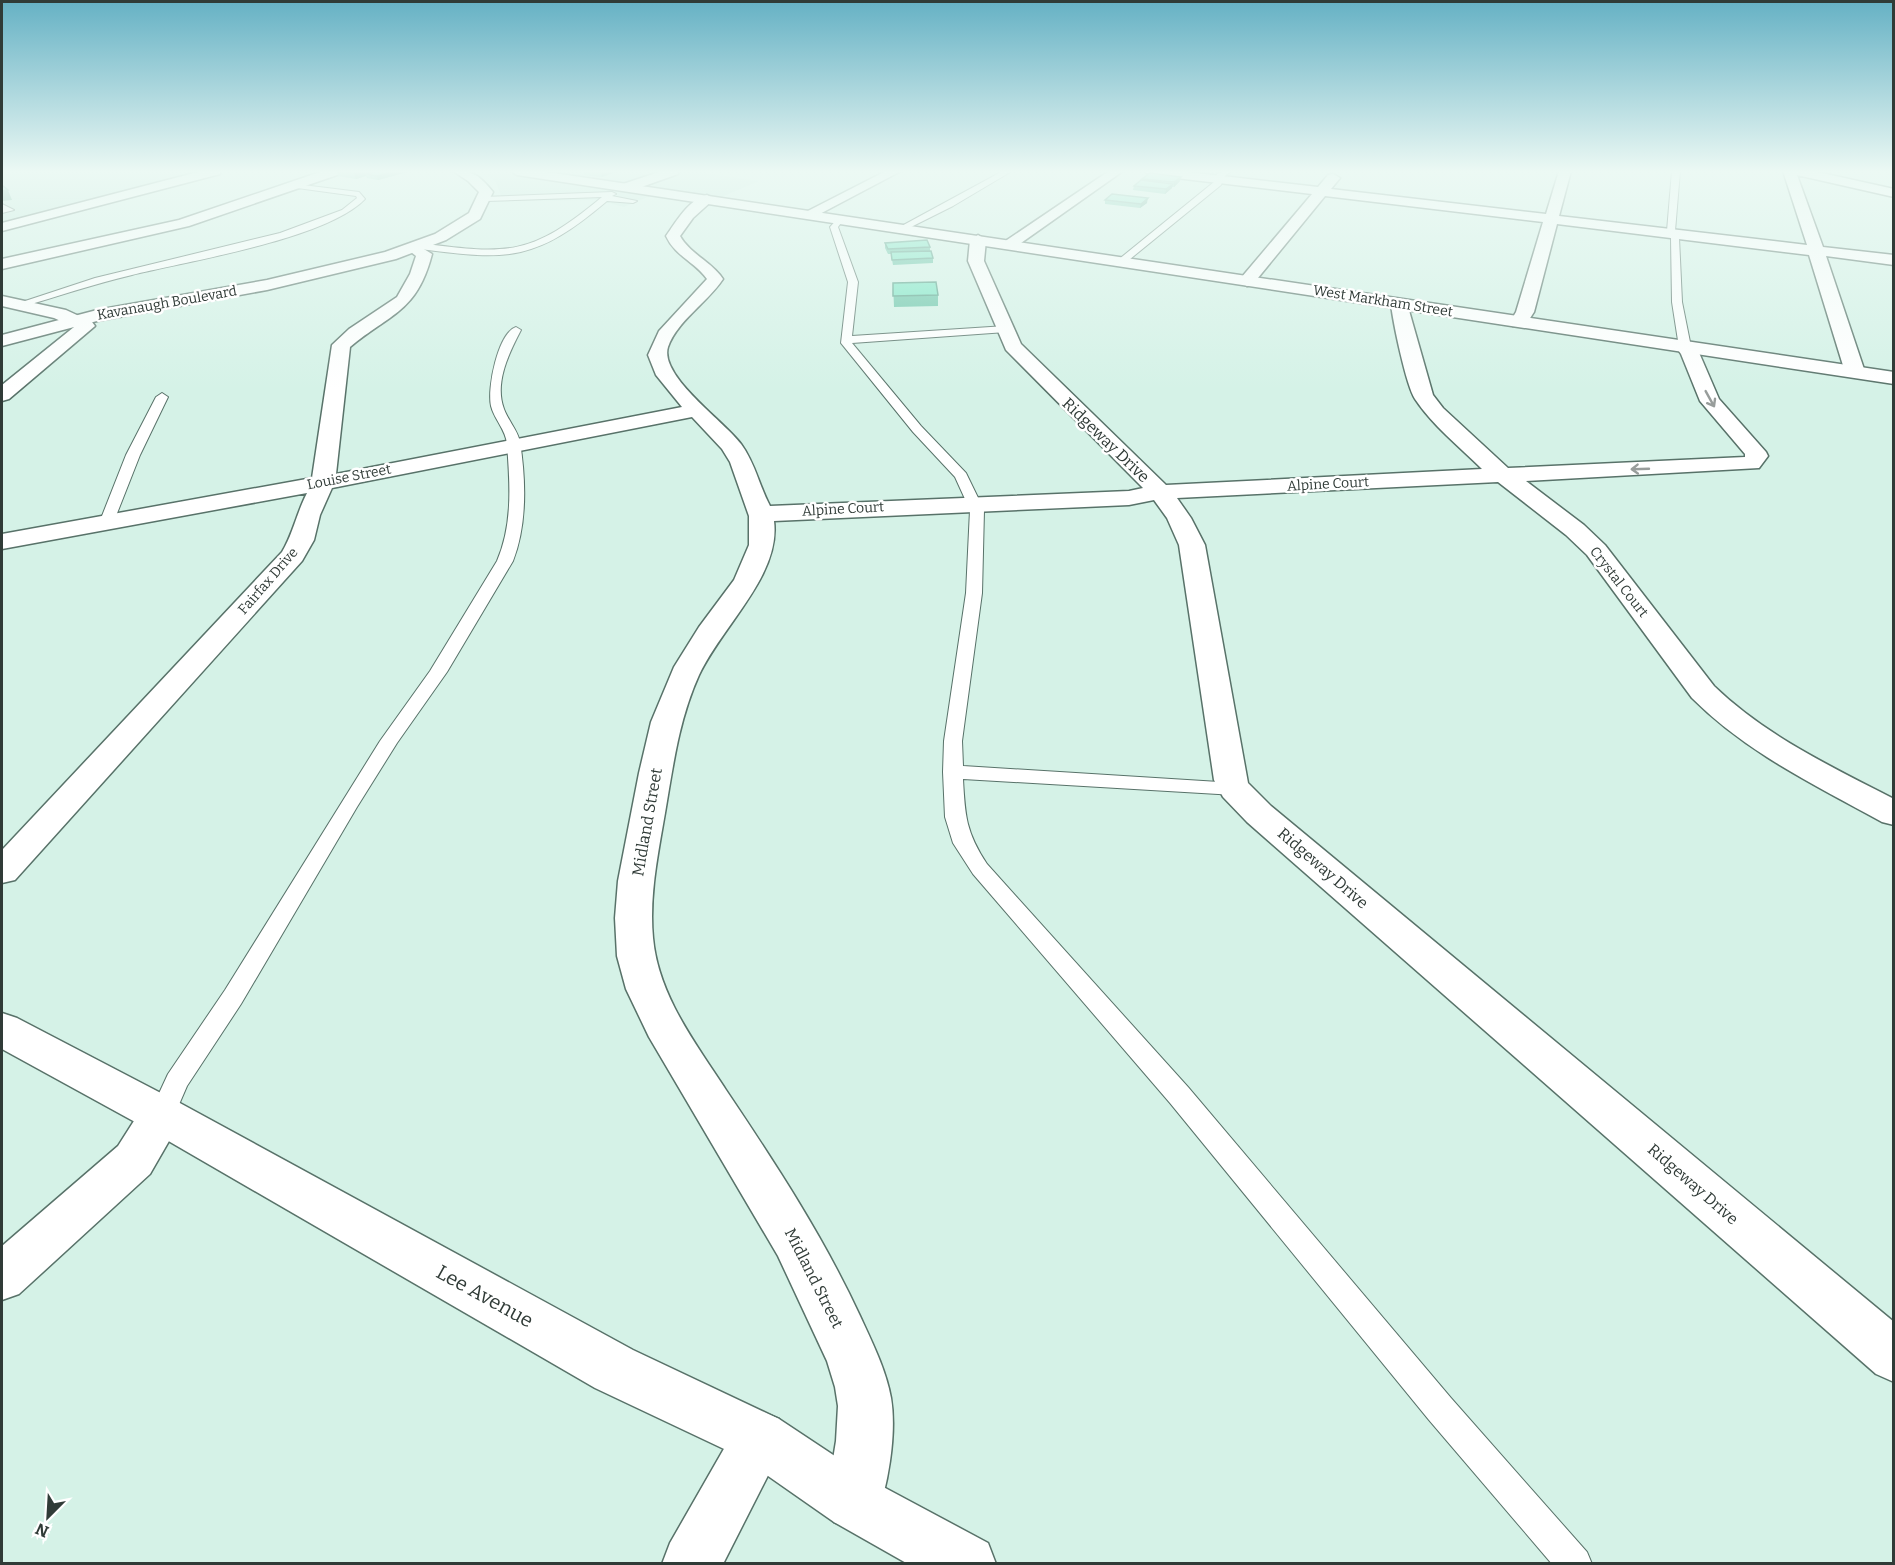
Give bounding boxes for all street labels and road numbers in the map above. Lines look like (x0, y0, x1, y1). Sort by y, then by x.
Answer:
street label: Kavanaugh Boulevard (96, 282, 238, 324)
street label: West Markham Street (1312, 282, 1454, 320)
street label: Ridgeway Drive (1059, 394, 1153, 486)
street label: Louise Street (306, 461, 392, 493)
street label: Alpine Court (1286, 473, 1370, 495)
street label: Alpine Court (801, 498, 885, 520)
street label: Crystal Court (1586, 543, 1652, 621)
street label: Fairfax Drive (234, 544, 302, 618)
street label: Midland Street (628, 766, 666, 878)
street label: Ridgeway Drive (1274, 824, 1372, 912)
street label: Ridgeway Drive (1644, 1140, 1742, 1228)
street label: Midland Street (781, 1225, 847, 1331)
street label: Lee Avenue (432, 1260, 538, 1332)

